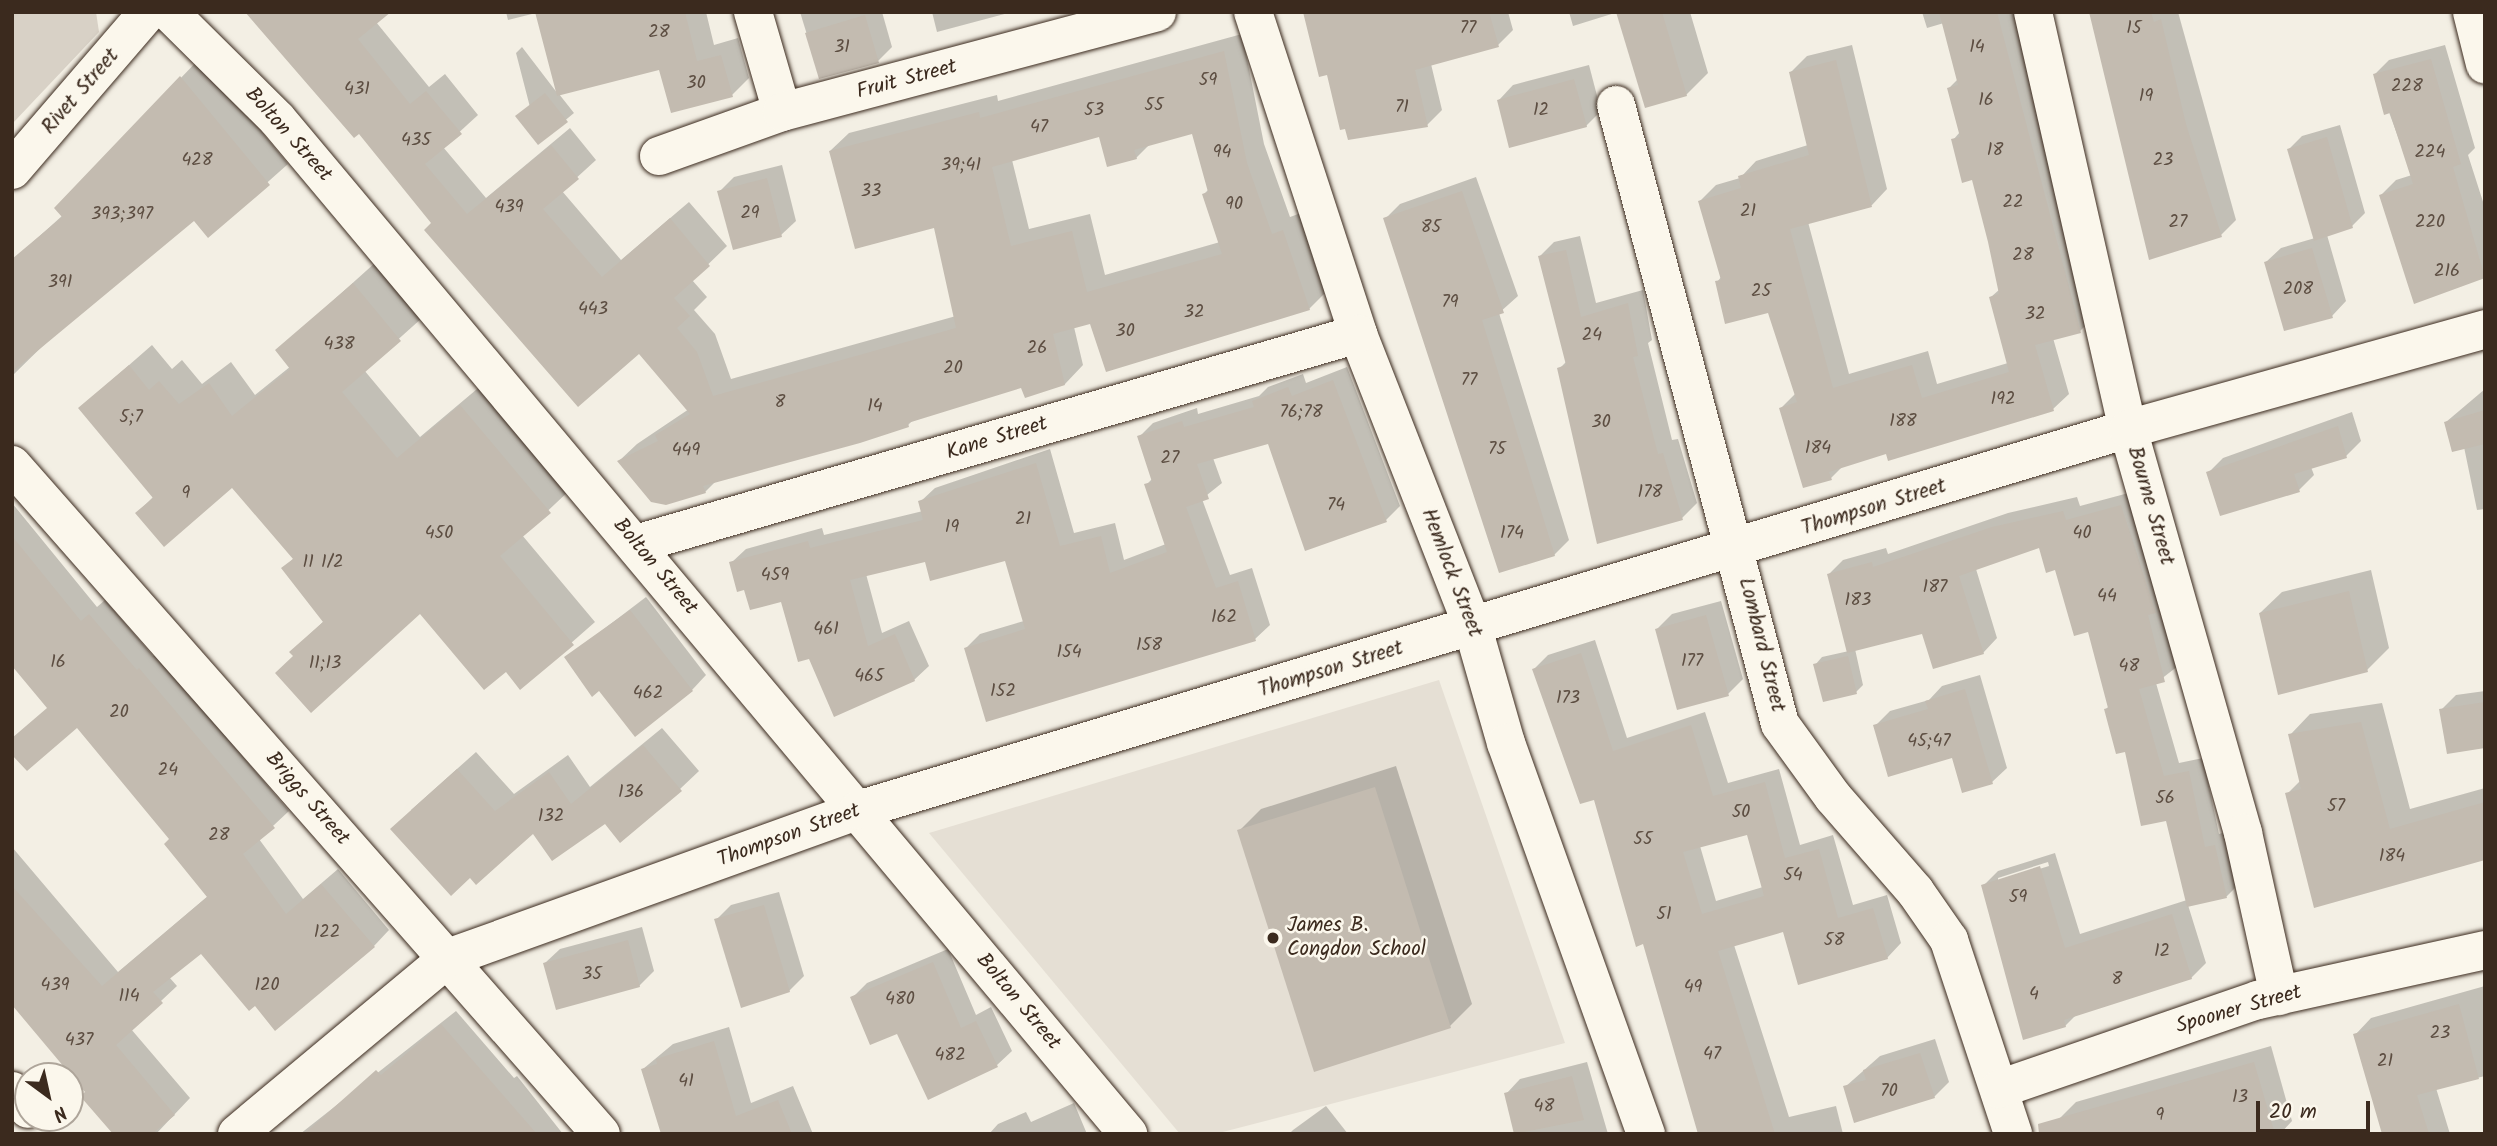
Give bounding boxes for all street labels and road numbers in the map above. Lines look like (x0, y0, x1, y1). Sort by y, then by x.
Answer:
street label: Rivet Street (37, 44, 125, 140)
street label: Fruit Street (854, 55, 960, 105)
street label: Bolton Street (239, 83, 337, 187)
street label: Kane Street (943, 412, 1051, 466)
street label: Bourne Street (2121, 444, 2179, 568)
street label: Thompson Street (1799, 474, 1949, 542)
street label: Hemlock Street (1415, 505, 1487, 641)
street label: Bolton Street (607, 513, 703, 621)
street label: Lombard Street (1732, 575, 1790, 715)
street label: Thompson Street (1256, 636, 1406, 704)
street label: Briggs Street (259, 747, 355, 851)
street label: Thompson Street (714, 798, 864, 874)
street label: Bolton Street (970, 948, 1066, 1056)
street label: Spooner Street (2173, 980, 2305, 1040)

